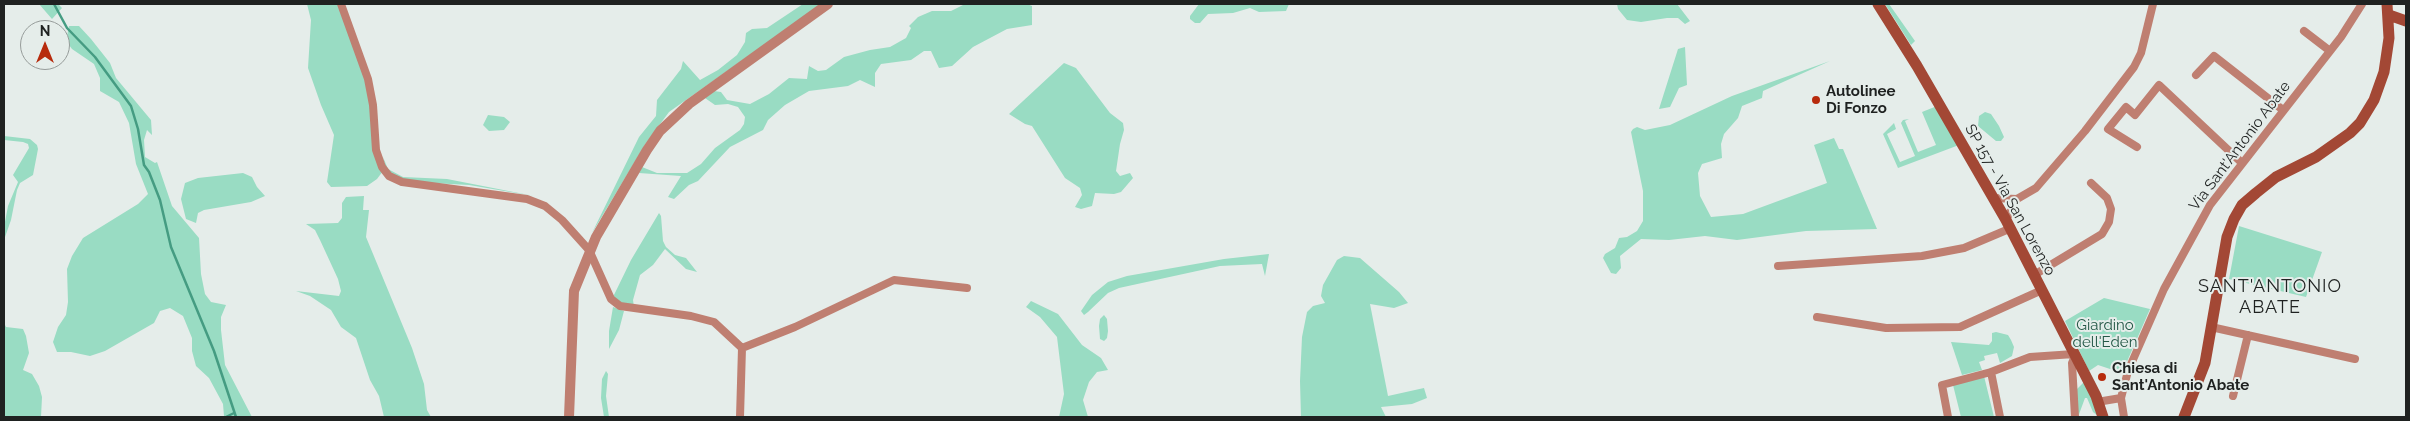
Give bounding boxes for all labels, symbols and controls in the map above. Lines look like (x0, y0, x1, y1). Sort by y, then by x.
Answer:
north arrow (20, 20, 70, 70)
text: N (40, 23, 50, 39)
street label: Via Sant'Antonio Abate (2186, 78, 2294, 214)
place label: Autolinee Di Fonzo (1826, 82, 1896, 117)
marker: Autolinee Di Fonzo (1810, 94, 1822, 106)
street label: SP 157 - Via San Lorenzo (1961, 121, 2059, 279)
district label: SANT'ANTONIO ABATE (2196, 276, 2344, 318)
park label: Giardino dell'Eden (2073, 316, 2137, 351)
place label: Chiesa di Sant'Antonio Abate (2112, 359, 2249, 394)
marker: Chiesa di Sant'Antonio Abate (2096, 371, 2108, 383)

